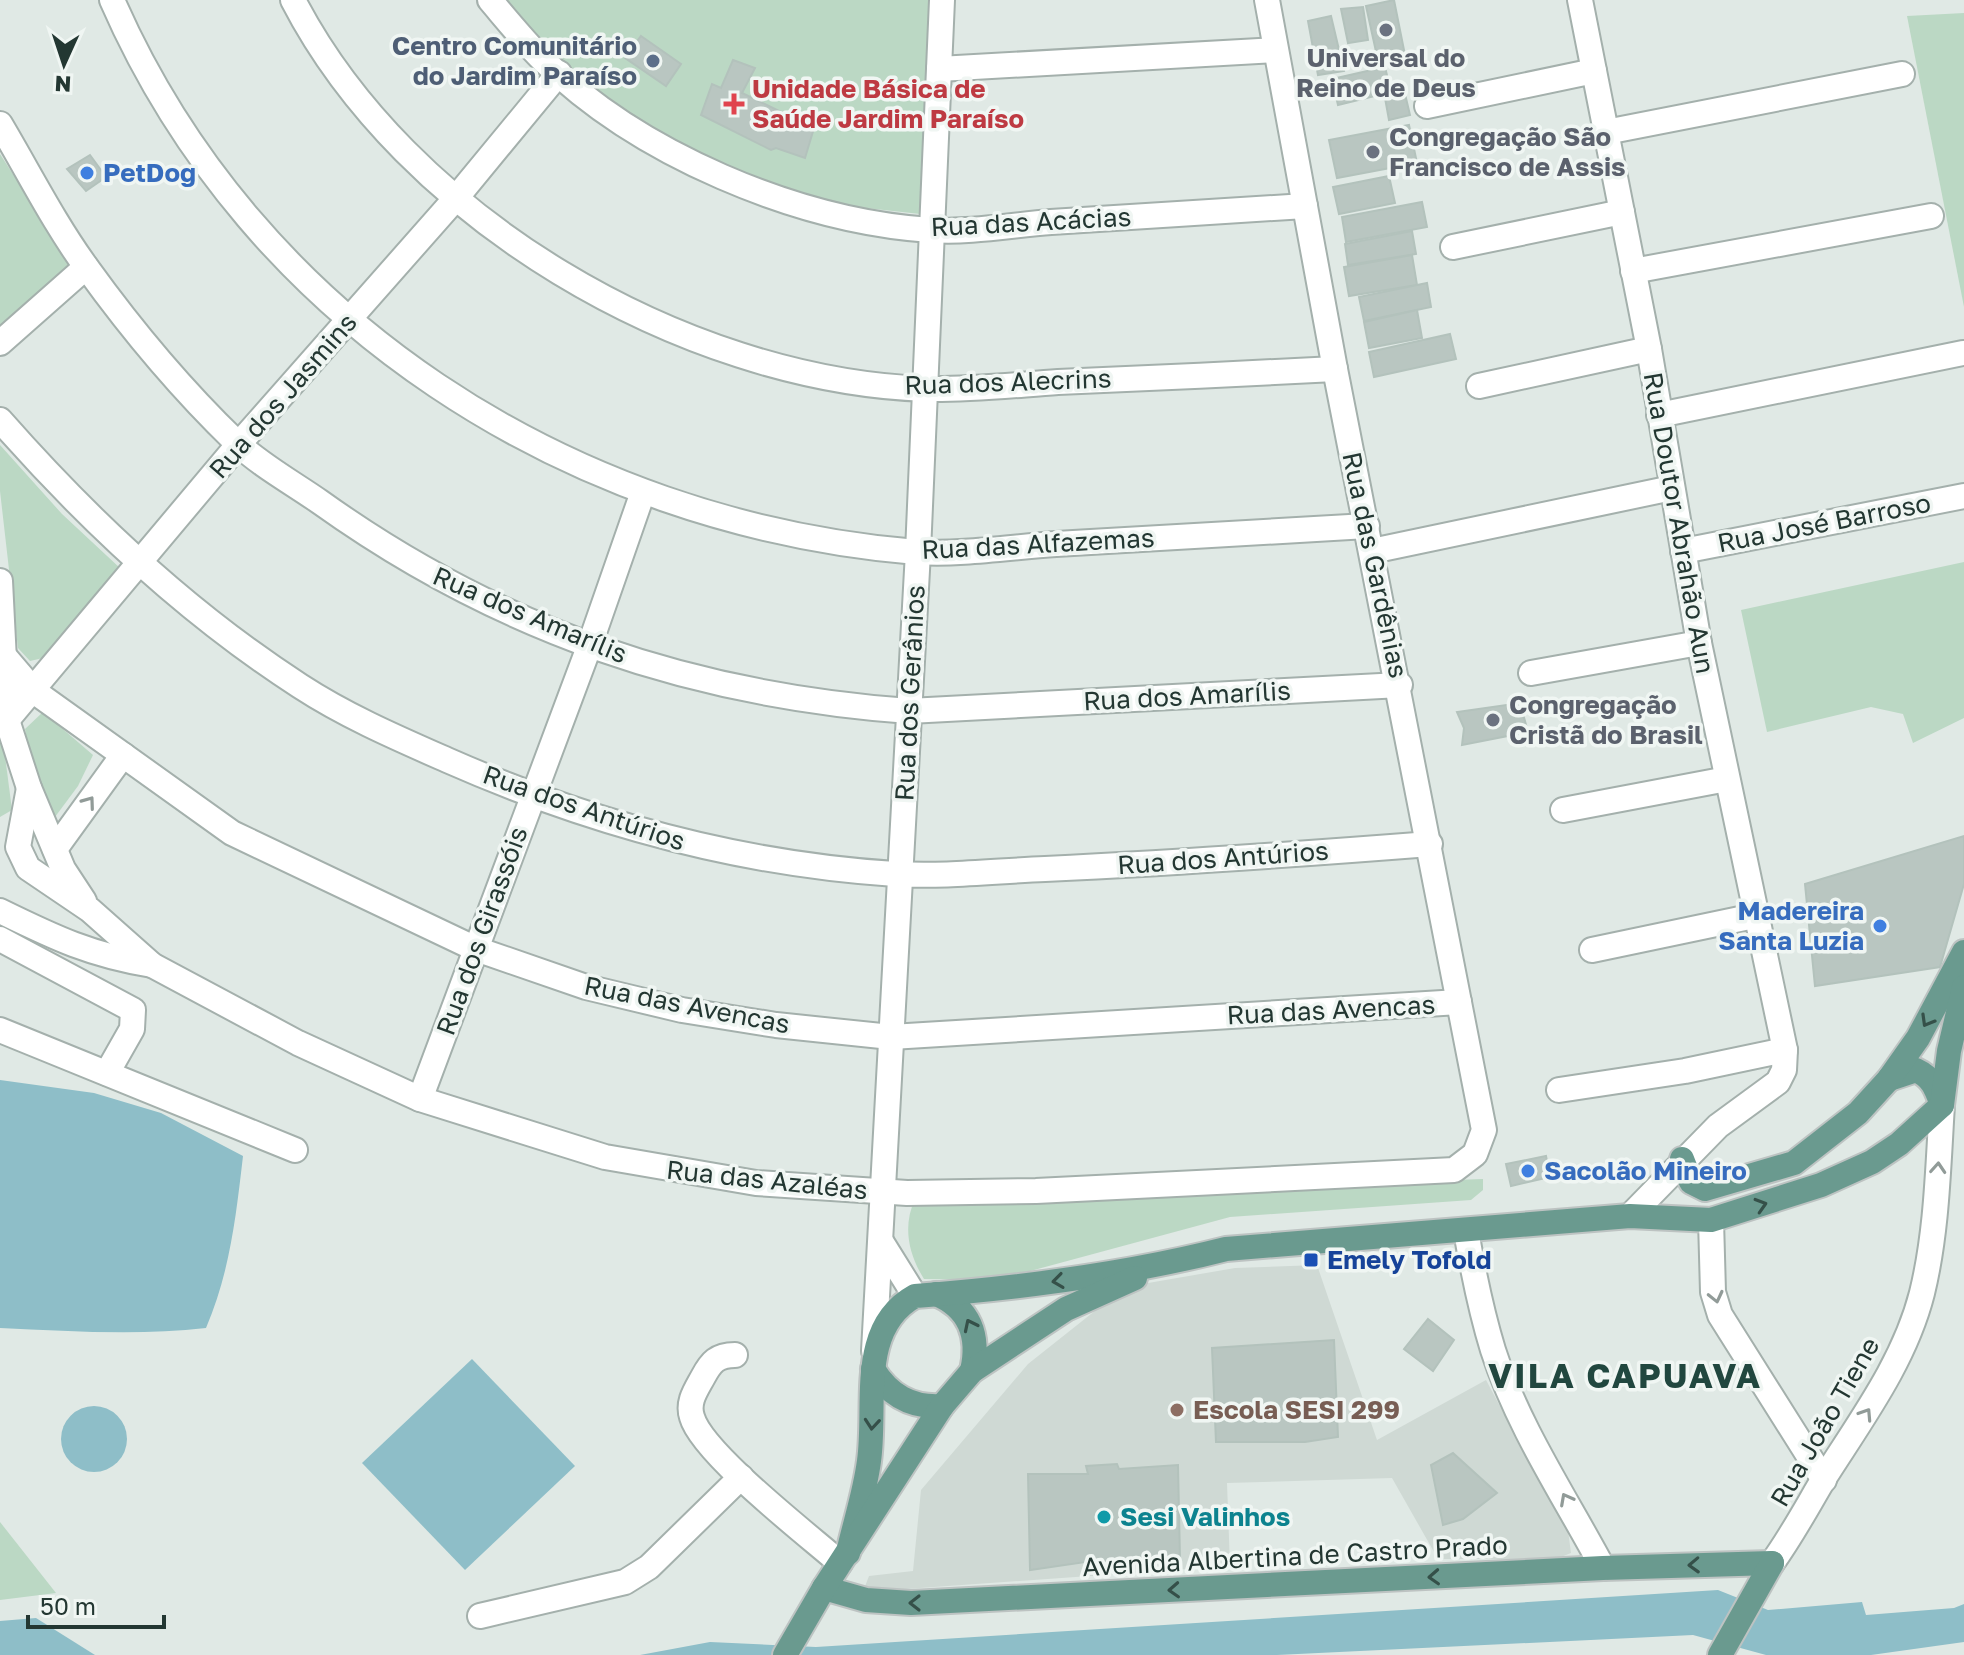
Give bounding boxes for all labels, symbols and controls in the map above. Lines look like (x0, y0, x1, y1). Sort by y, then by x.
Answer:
marker: Universal do Reino de Deus (1377, 21, 1395, 39)
north arrow (24, 24, 104, 104)
place label: Centro Comunitário do Jardim Paraíso (392, 30, 637, 91)
place label: Universal do Reino de Deus (1296, 42, 1476, 103)
marker: Centro Comunitário do Jardim Paraíso (644, 52, 662, 70)
text: N (54, 71, 72, 98)
place label: Unidade Básica de Saúde Jardim Paraíso (752, 73, 1024, 134)
marker: Unidade Básica de Saúde Jardim Paraíso (723, 93, 745, 115)
place label: Congregação São Francisco de Assis (1389, 121, 1626, 182)
marker: Congregação São Francisco de Assis (1364, 143, 1382, 161)
place label: PetDog (103, 157, 196, 188)
marker: PetDog (78, 164, 96, 182)
street label: Rua das Acácias (930, 201, 1132, 242)
street label: Rua dos Jasmins (202, 307, 363, 485)
street label: Rua dos Alecrins (904, 362, 1112, 401)
street label: Rua Doutor Abrahão Aun (1638, 370, 1721, 676)
street label: Rua das Gardênias (1336, 449, 1415, 681)
street label: Rua José Barroso (1715, 487, 1933, 558)
street label: Rua das Alfazemas (921, 522, 1155, 565)
street label: Rua dos Amarílis (429, 560, 632, 669)
street label: Rua dos Gerânios (888, 584, 931, 802)
street label: Rua dos Amarílis (1082, 675, 1292, 716)
place label: Congregação Cristã do Brasil (1509, 689, 1703, 750)
marker: Congregação Cristã do Brasil (1484, 711, 1502, 729)
street label: Rua dos Antúrios (479, 758, 689, 857)
one-way arrow (79, 796, 94, 810)
street label: Rua dos Girassóis (429, 822, 534, 1039)
street label: Rua dos Antúrios (1116, 835, 1330, 880)
place label: Madereira Santa Luzia (1718, 895, 1864, 956)
marker: Madereira Santa Luzia (1871, 917, 1889, 935)
street label: Rua das Avencas (582, 969, 792, 1040)
street label: Rua das Avencas (1226, 989, 1436, 1030)
one-way arrow (1921, 1012, 1937, 1027)
street label: Rua das Azaléas (665, 1154, 869, 1205)
place label: Sacolão Mineiro (1544, 1155, 1747, 1186)
one-way arrow (1929, 1161, 1946, 1174)
marker: Sacolão Mineiro (1519, 1162, 1537, 1180)
one-way arrow (1754, 1198, 1768, 1214)
place label: Emely Tofold (1327, 1244, 1491, 1275)
marker: Emely Tofold (1302, 1251, 1320, 1269)
one-way arrow (1051, 1273, 1064, 1290)
one-way arrow (1707, 1290, 1724, 1304)
one-way arrow (964, 1319, 979, 1334)
street label: Rua João Tiene (1764, 1332, 1886, 1512)
district label: VILA CAPUAVA (1488, 1355, 1762, 1395)
place label: Escola SESI 299 (1193, 1394, 1400, 1425)
marker: Escola SESI 299 (1168, 1401, 1186, 1419)
one-way arrow (1856, 1408, 1871, 1423)
one-way arrow (864, 1417, 881, 1430)
one-way arrow (1560, 1493, 1576, 1508)
place label: Sesi Valinhos (1120, 1501, 1290, 1532)
marker: Sesi Valinhos (1095, 1508, 1113, 1526)
street label: Avenida Albertina de Castro Prado (1081, 1529, 1508, 1582)
one-way arrow (1687, 1556, 1700, 1574)
one-way arrow (1427, 1568, 1440, 1585)
scale bar (28, 1579, 164, 1629)
one-way arrow (1167, 1581, 1180, 1598)
text: 50 m (40, 1591, 96, 1620)
one-way arrow (908, 1594, 921, 1611)

